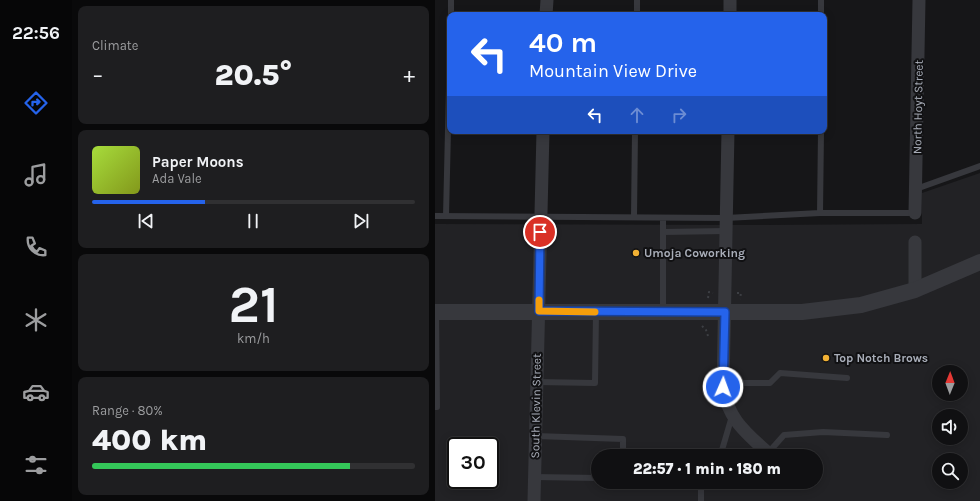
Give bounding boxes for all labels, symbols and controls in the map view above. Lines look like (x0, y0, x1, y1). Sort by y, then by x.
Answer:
text: 22:56 (12, 22, 60, 44)
text: 40 m (529, 26, 597, 59)
icon: left (463, 28, 515, 80)
text: Climate (92, 38, 138, 53)
text: 20.5° (215, 57, 292, 93)
street label: North Hoyt Street (910, 59, 926, 154)
text: Mountain View Drive (529, 60, 697, 82)
text: − (92, 62, 104, 88)
text: + (403, 62, 415, 88)
icon: directions (22, 89, 50, 117)
icon: left (584, 104, 606, 126)
icon: ahead (626, 104, 648, 126)
icon: right (668, 104, 690, 126)
text: Paper Moons (152, 153, 244, 171)
icon: music (22, 161, 50, 189)
text: Ada Vale (152, 171, 202, 186)
icon: previous (135, 210, 157, 232)
icon: pause (242, 210, 264, 232)
icon: next (350, 210, 372, 232)
pin (523, 215, 557, 249)
icon: arrive (529, 221, 551, 243)
icon: phone (22, 233, 50, 261)
place label: Umoja Coworking (644, 246, 745, 260)
marker: Umoja Coworking (631, 248, 641, 258)
text: 21 (229, 274, 279, 335)
icon: climate (22, 306, 50, 334)
text: km/h (237, 331, 270, 346)
place label: Top Notch Brows (834, 351, 928, 365)
street label: South Klevin Street (528, 353, 544, 459)
marker: Top Notch Brows (821, 353, 831, 363)
north arrow (932, 365, 968, 401)
map controls (932, 365, 968, 489)
position arrow (702, 366, 744, 408)
icon: car (22, 378, 50, 406)
text: Range · 80% (92, 403, 163, 418)
button: sound (932, 409, 968, 445)
text: 400 km (92, 422, 207, 458)
speed limit sign: 30 (447, 437, 499, 489)
icon: filters (22, 451, 50, 479)
button: search (932, 453, 968, 489)
text: 22:57 · 1 min · 180 m (633, 460, 781, 478)

